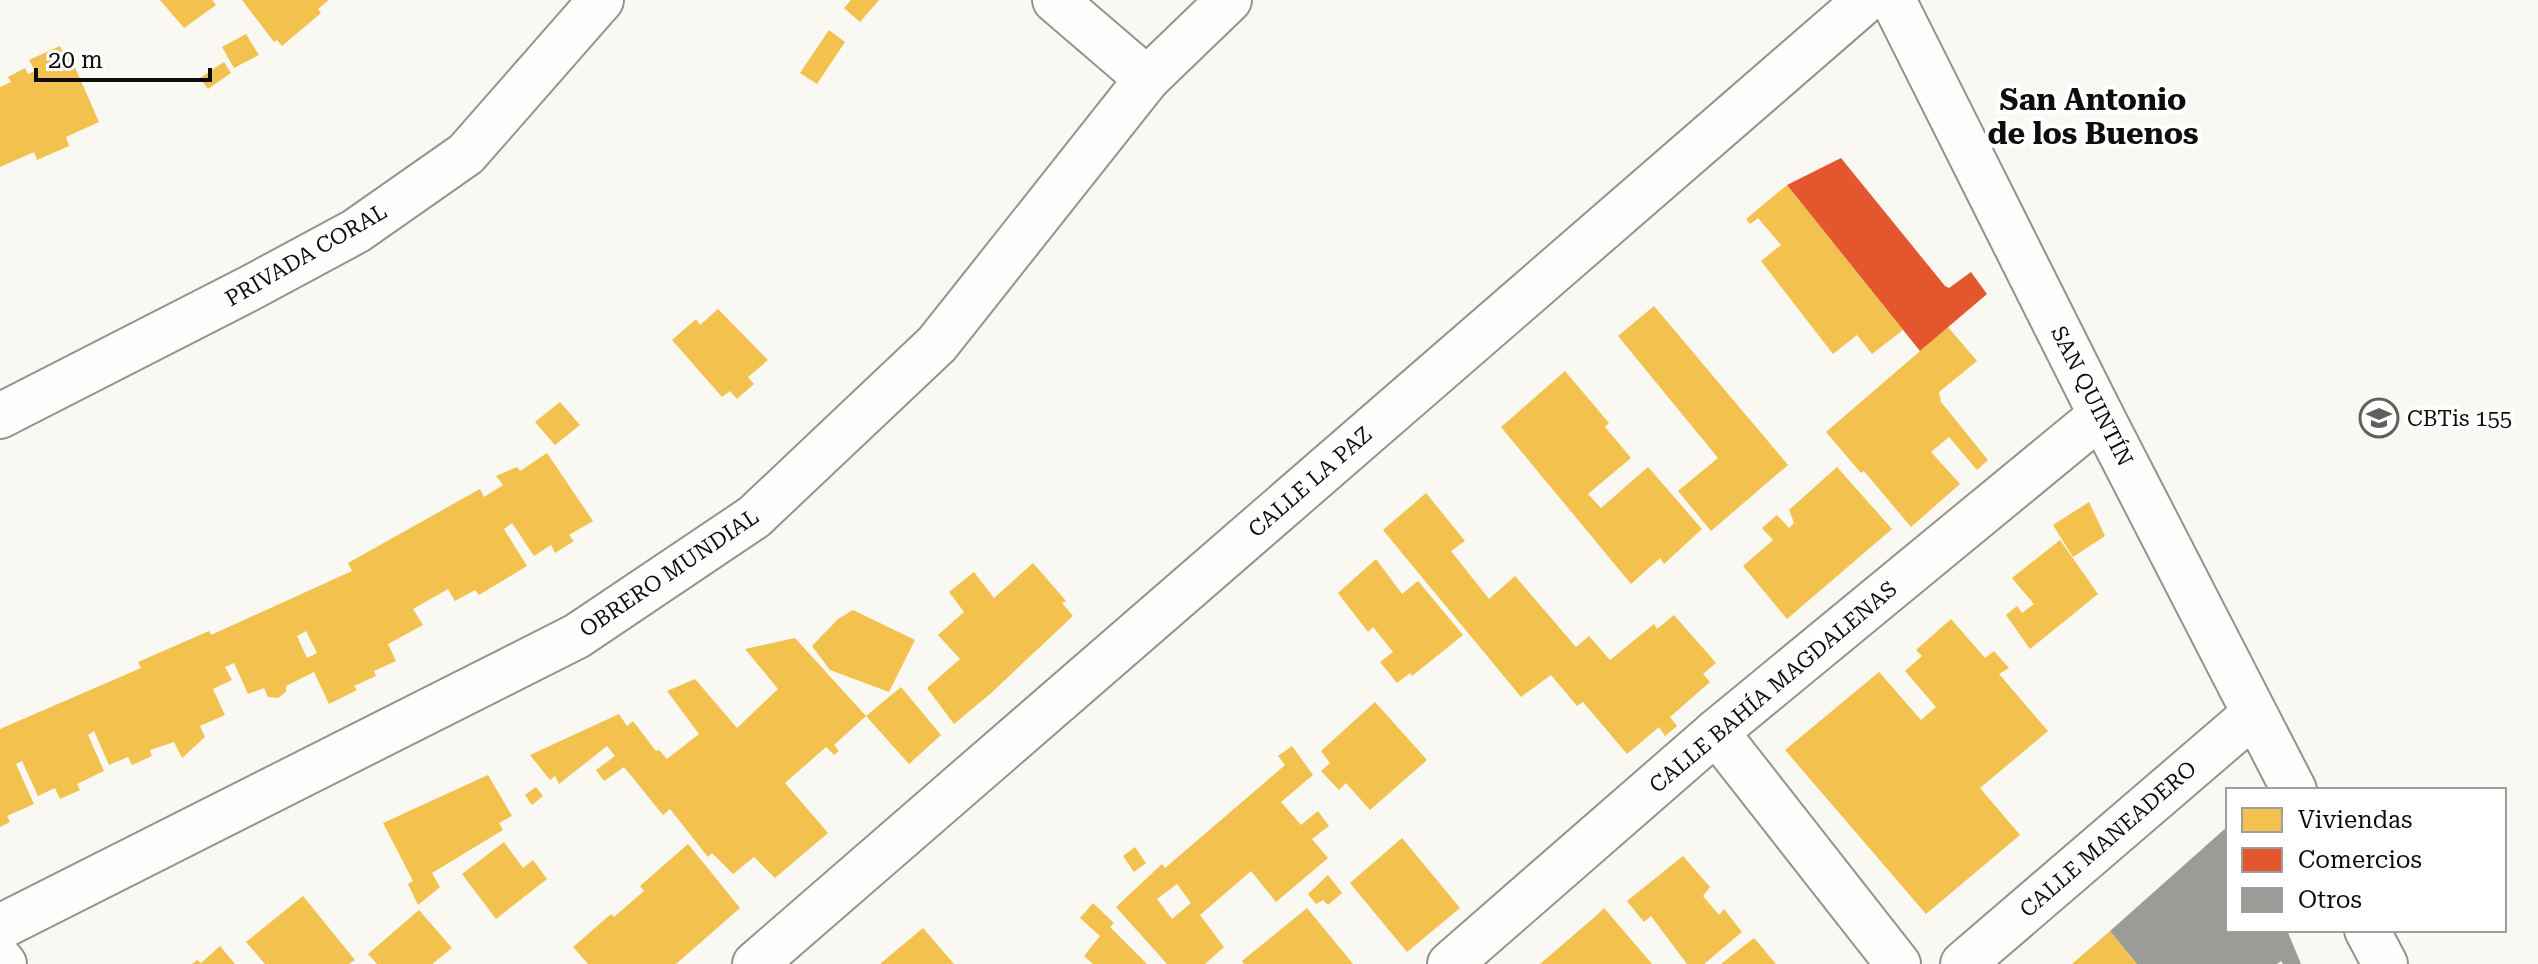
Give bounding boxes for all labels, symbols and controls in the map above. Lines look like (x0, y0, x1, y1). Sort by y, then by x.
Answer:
scale bar (36, 32, 210, 82)
text: 20 m (48, 46, 103, 74)
district label: San Antonio de los Buenos (1987, 82, 2199, 151)
street label: PRIVADA CORAL (221, 199, 391, 311)
street label: SAN QUINTÍN (2046, 321, 2139, 470)
school or university icon: CBTis 155 (2358, 397, 2400, 439)
place label: CBTis 155 (2407, 406, 2512, 431)
street label: CALLE LA PAZ (1243, 422, 1377, 542)
street label: OBRERO MUNDIAL (575, 504, 763, 642)
street label: CALLE BAHÍA MAGDALENAS (1644, 575, 1902, 798)
street label: CALLE MANEADERO (2015, 756, 2201, 922)
legend (2226, 788, 2506, 932)
text: Viviendas (2298, 806, 2412, 834)
text: Comercios (2298, 846, 2422, 874)
text: Otros (2298, 886, 2362, 914)

